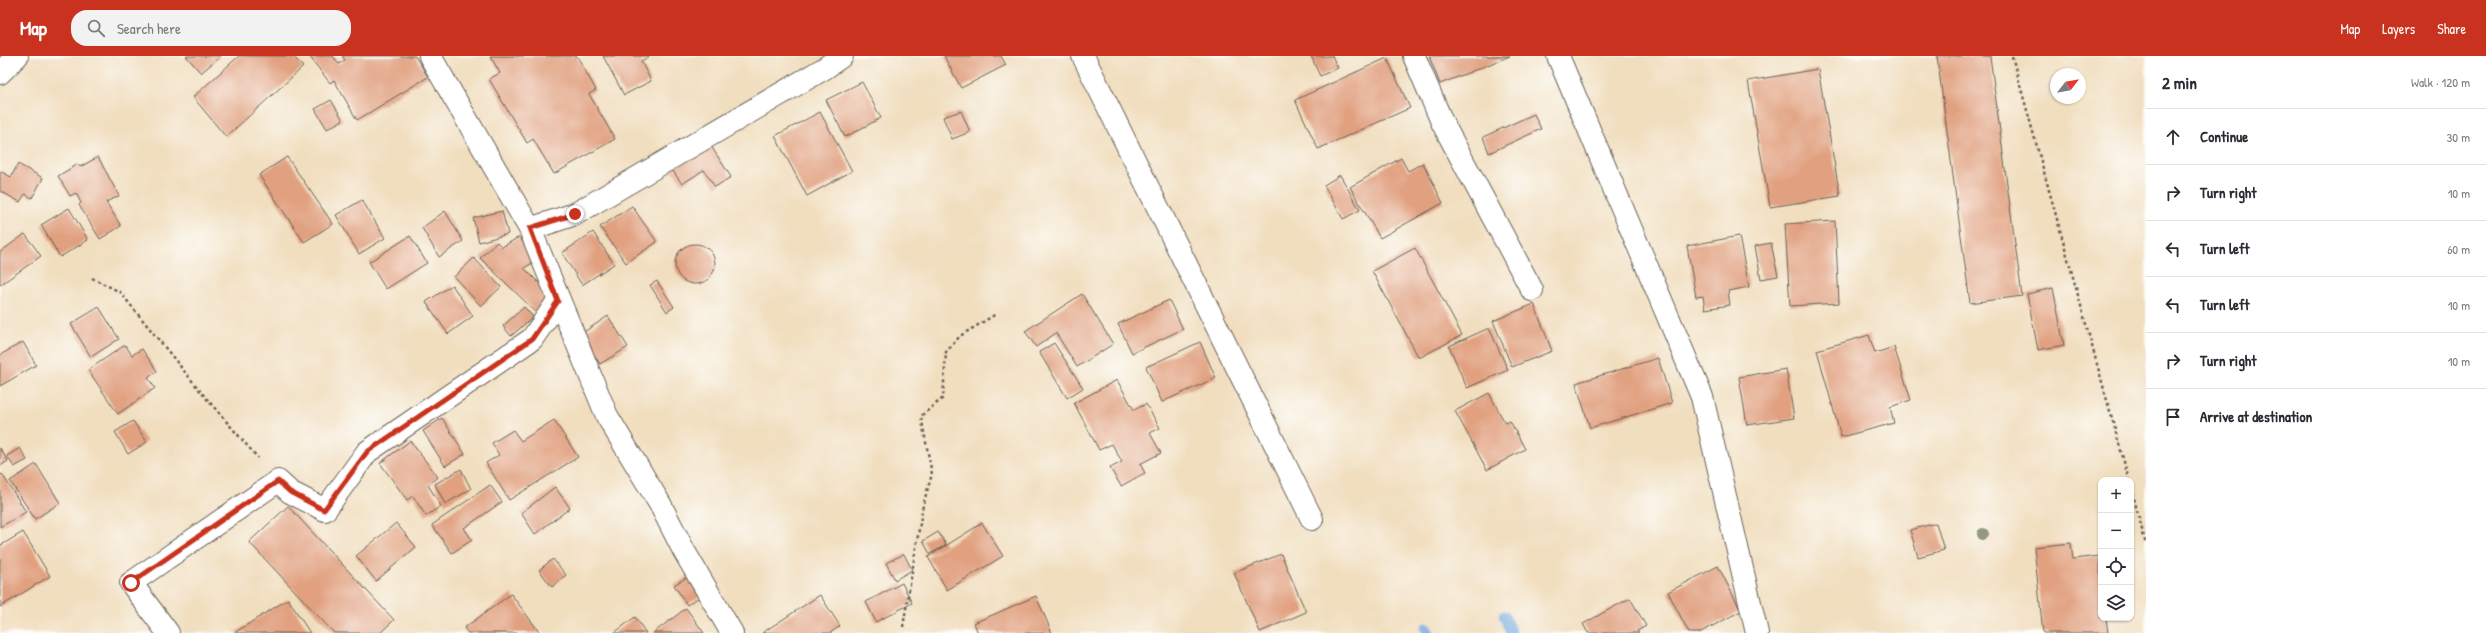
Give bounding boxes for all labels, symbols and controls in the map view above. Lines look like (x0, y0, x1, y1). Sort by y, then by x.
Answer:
search box (71, 10, 351, 46)
text: Map (20, 15, 47, 41)
icon: search (85, 17, 107, 39)
text: Search here (117, 18, 181, 39)
text: Map (2340, 19, 2360, 38)
text: Layers (2382, 19, 2415, 38)
text: Share (2437, 19, 2466, 38)
north arrow (2050, 68, 2086, 104)
text: 2 min (2162, 71, 2197, 94)
text: Walk · 120 m (2411, 73, 2470, 91)
icon: ahead (2162, 126, 2184, 148)
text: Continue (2200, 126, 2248, 147)
text: 30 m (2447, 128, 2470, 146)
icon: right (2162, 182, 2184, 204)
text: Turn right (2200, 182, 2256, 203)
text: 10 m (2448, 184, 2470, 202)
route end (566, 205, 584, 223)
icon: left (2162, 238, 2184, 260)
text: Turn left (2200, 238, 2250, 259)
text: 60 m (2447, 240, 2470, 258)
icon: left (2162, 294, 2184, 316)
text: Turn left (2200, 294, 2250, 315)
text: 10 m (2448, 296, 2470, 314)
icon: right (2162, 350, 2184, 372)
text: Turn right (2200, 350, 2256, 371)
text: 10 m (2448, 352, 2470, 370)
icon: arrive (2162, 406, 2184, 428)
text: Arrive at destination (2200, 406, 2312, 427)
map controls (2098, 477, 2134, 621)
button: + (2098, 477, 2134, 513)
button: − (2098, 513, 2134, 549)
button: locate (2098, 549, 2134, 585)
route start (122, 574, 140, 592)
button: layers (2098, 585, 2134, 621)

